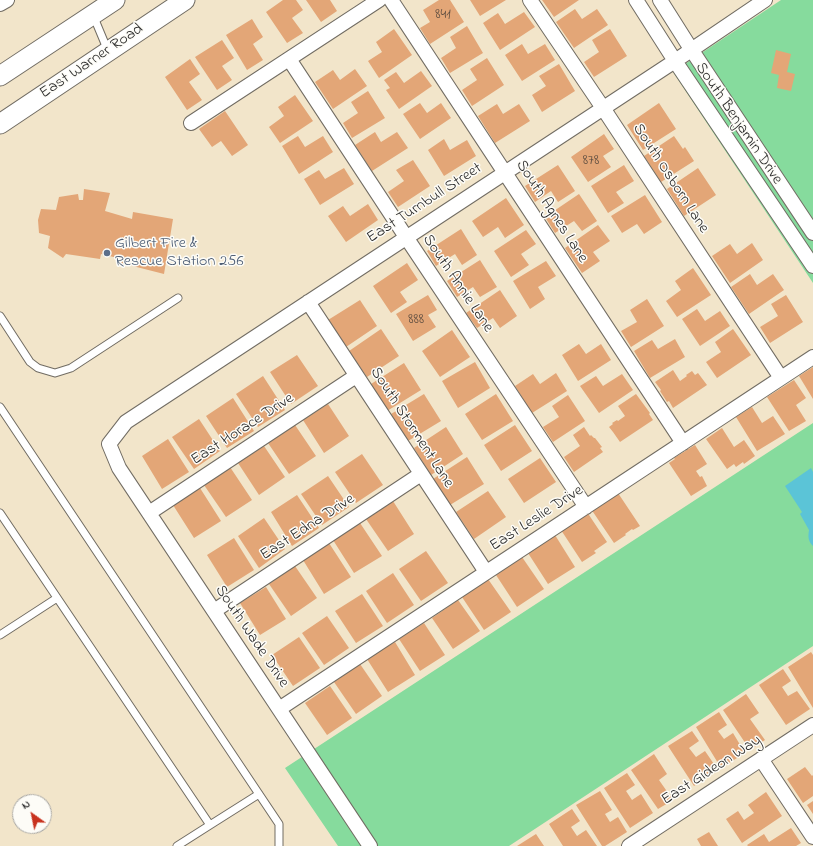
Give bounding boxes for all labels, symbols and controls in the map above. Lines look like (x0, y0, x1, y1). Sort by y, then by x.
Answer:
house number: 841 (435, 8, 451, 24)
street label: East Warner Road (37, 20, 147, 104)
street label: South Benjamin Drive (690, 59, 786, 189)
street label: South Osborn Lane (627, 121, 713, 237)
house number: 878 (583, 154, 599, 170)
street label: South Agnes Lane (511, 157, 591, 267)
street label: East Turnbull Street (364, 160, 486, 248)
street label: South Annie Lane (417, 231, 497, 337)
place label: Gilbert Fire & Rescue Station 256 (115, 234, 243, 272)
marker: Gilbert Fire & Rescue Station 256 (102, 248, 112, 258)
house number: 888 (408, 313, 424, 329)
street label: South Storment Lane (365, 364, 457, 492)
street label: East Horace Drive (188, 390, 298, 470)
street label: East Leslie Drive (487, 482, 587, 556)
street label: East Edna Drive (257, 490, 359, 566)
street label: South Wade Drive (210, 582, 292, 692)
street label: East Gideon Way (659, 732, 765, 810)
north arrow (12, 794, 52, 834)
text: N (19, 796, 33, 814)

